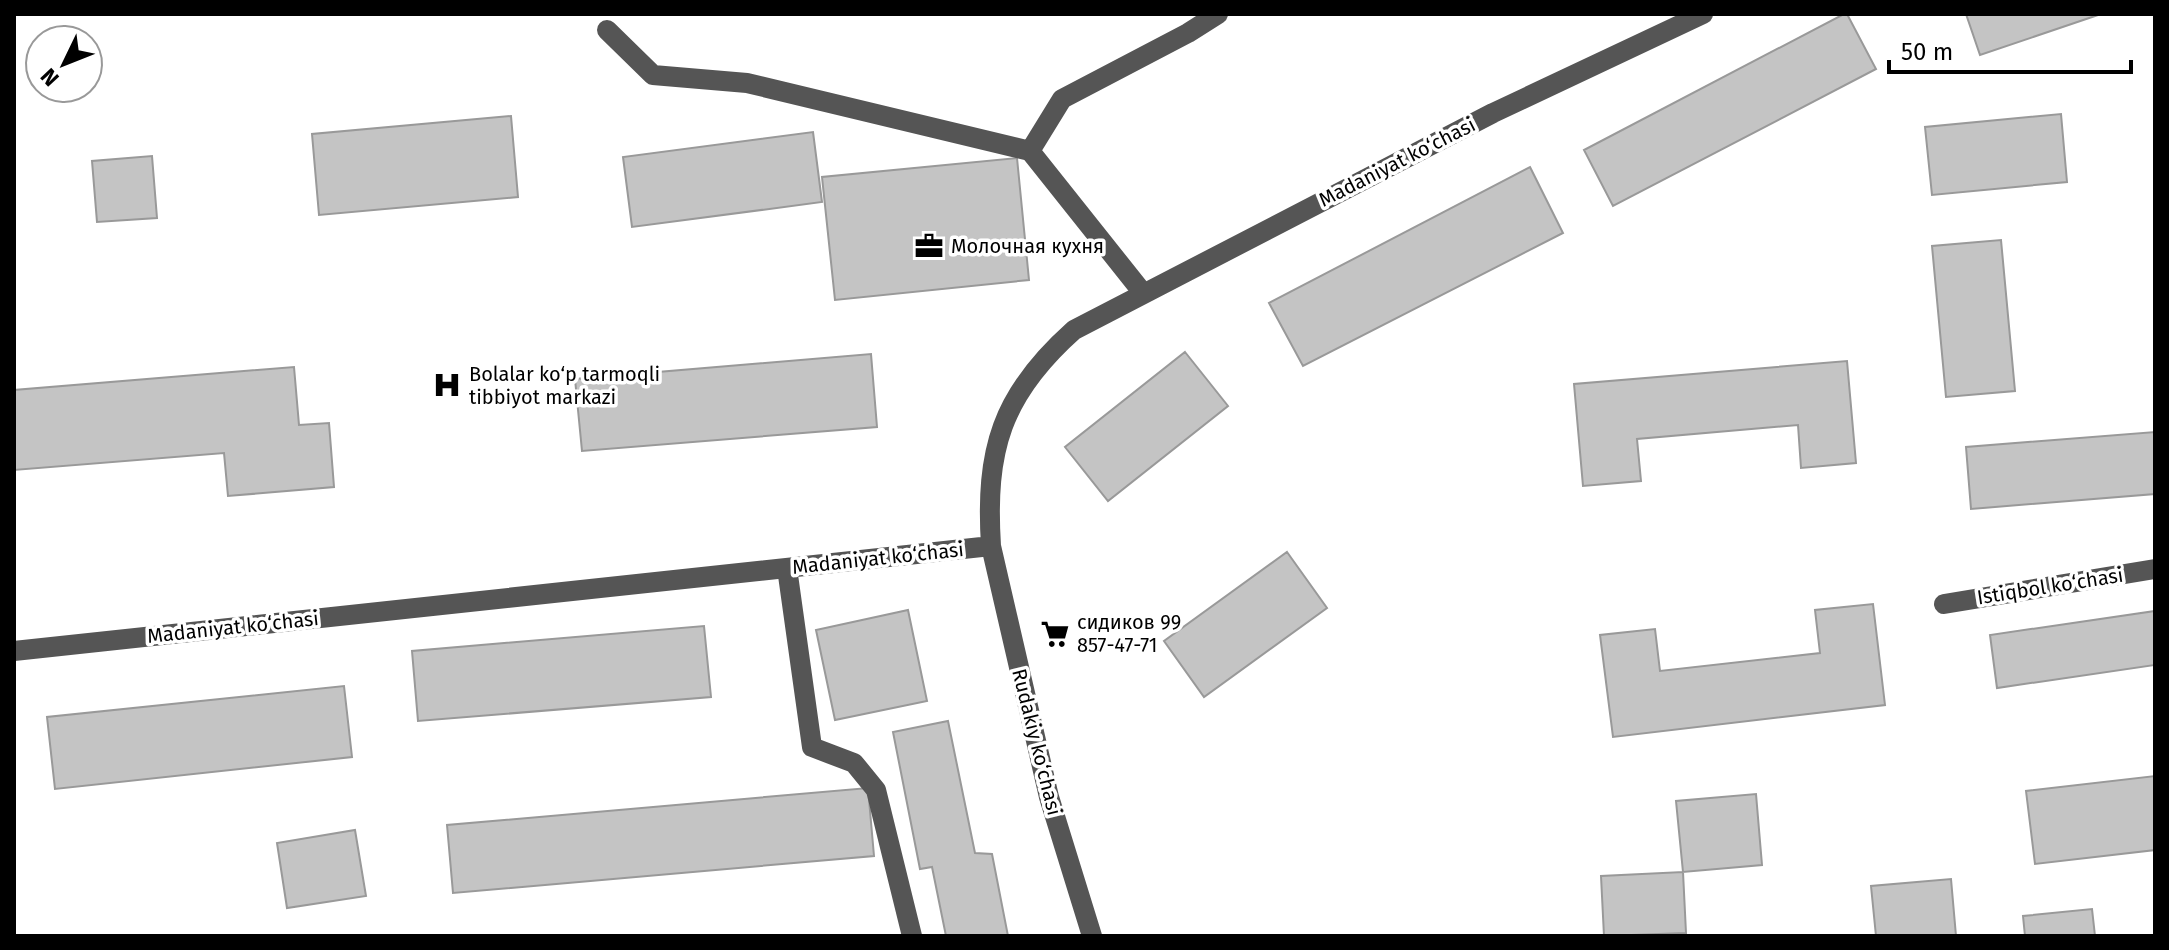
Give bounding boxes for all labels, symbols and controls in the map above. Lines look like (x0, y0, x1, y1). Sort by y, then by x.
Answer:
north arrow (24, 24, 104, 104)
scale bar (1889, 24, 2131, 74)
text: 50 m (1901, 38, 1953, 66)
text: N (35, 63, 65, 92)
street label: Madaniyat ko‘chasi (1315, 112, 1479, 212)
office icon: Молочная кухня (914, 231, 944, 261)
place label: Молочная кухня (951, 234, 1104, 258)
place label: Bolalar ko‘p tarmoqli tibbiyot markazi (469, 362, 660, 409)
hospital icon: Bolalar ko‘p tarmoqli tibbiyot markazi (432, 370, 462, 400)
street label: Madaniyat ko‘chasi (791, 537, 965, 579)
street label: Istiqbol ko‘chasi (1975, 563, 2125, 609)
street label: Madaniyat ko‘chasi (146, 606, 320, 648)
place label: сидиков 99 857-47-71 (1077, 610, 1181, 657)
supermarket icon: сидиков 99 857-47-71 (1040, 619, 1070, 649)
street label: Rudakiy ko‘chasi (1007, 666, 1067, 818)

